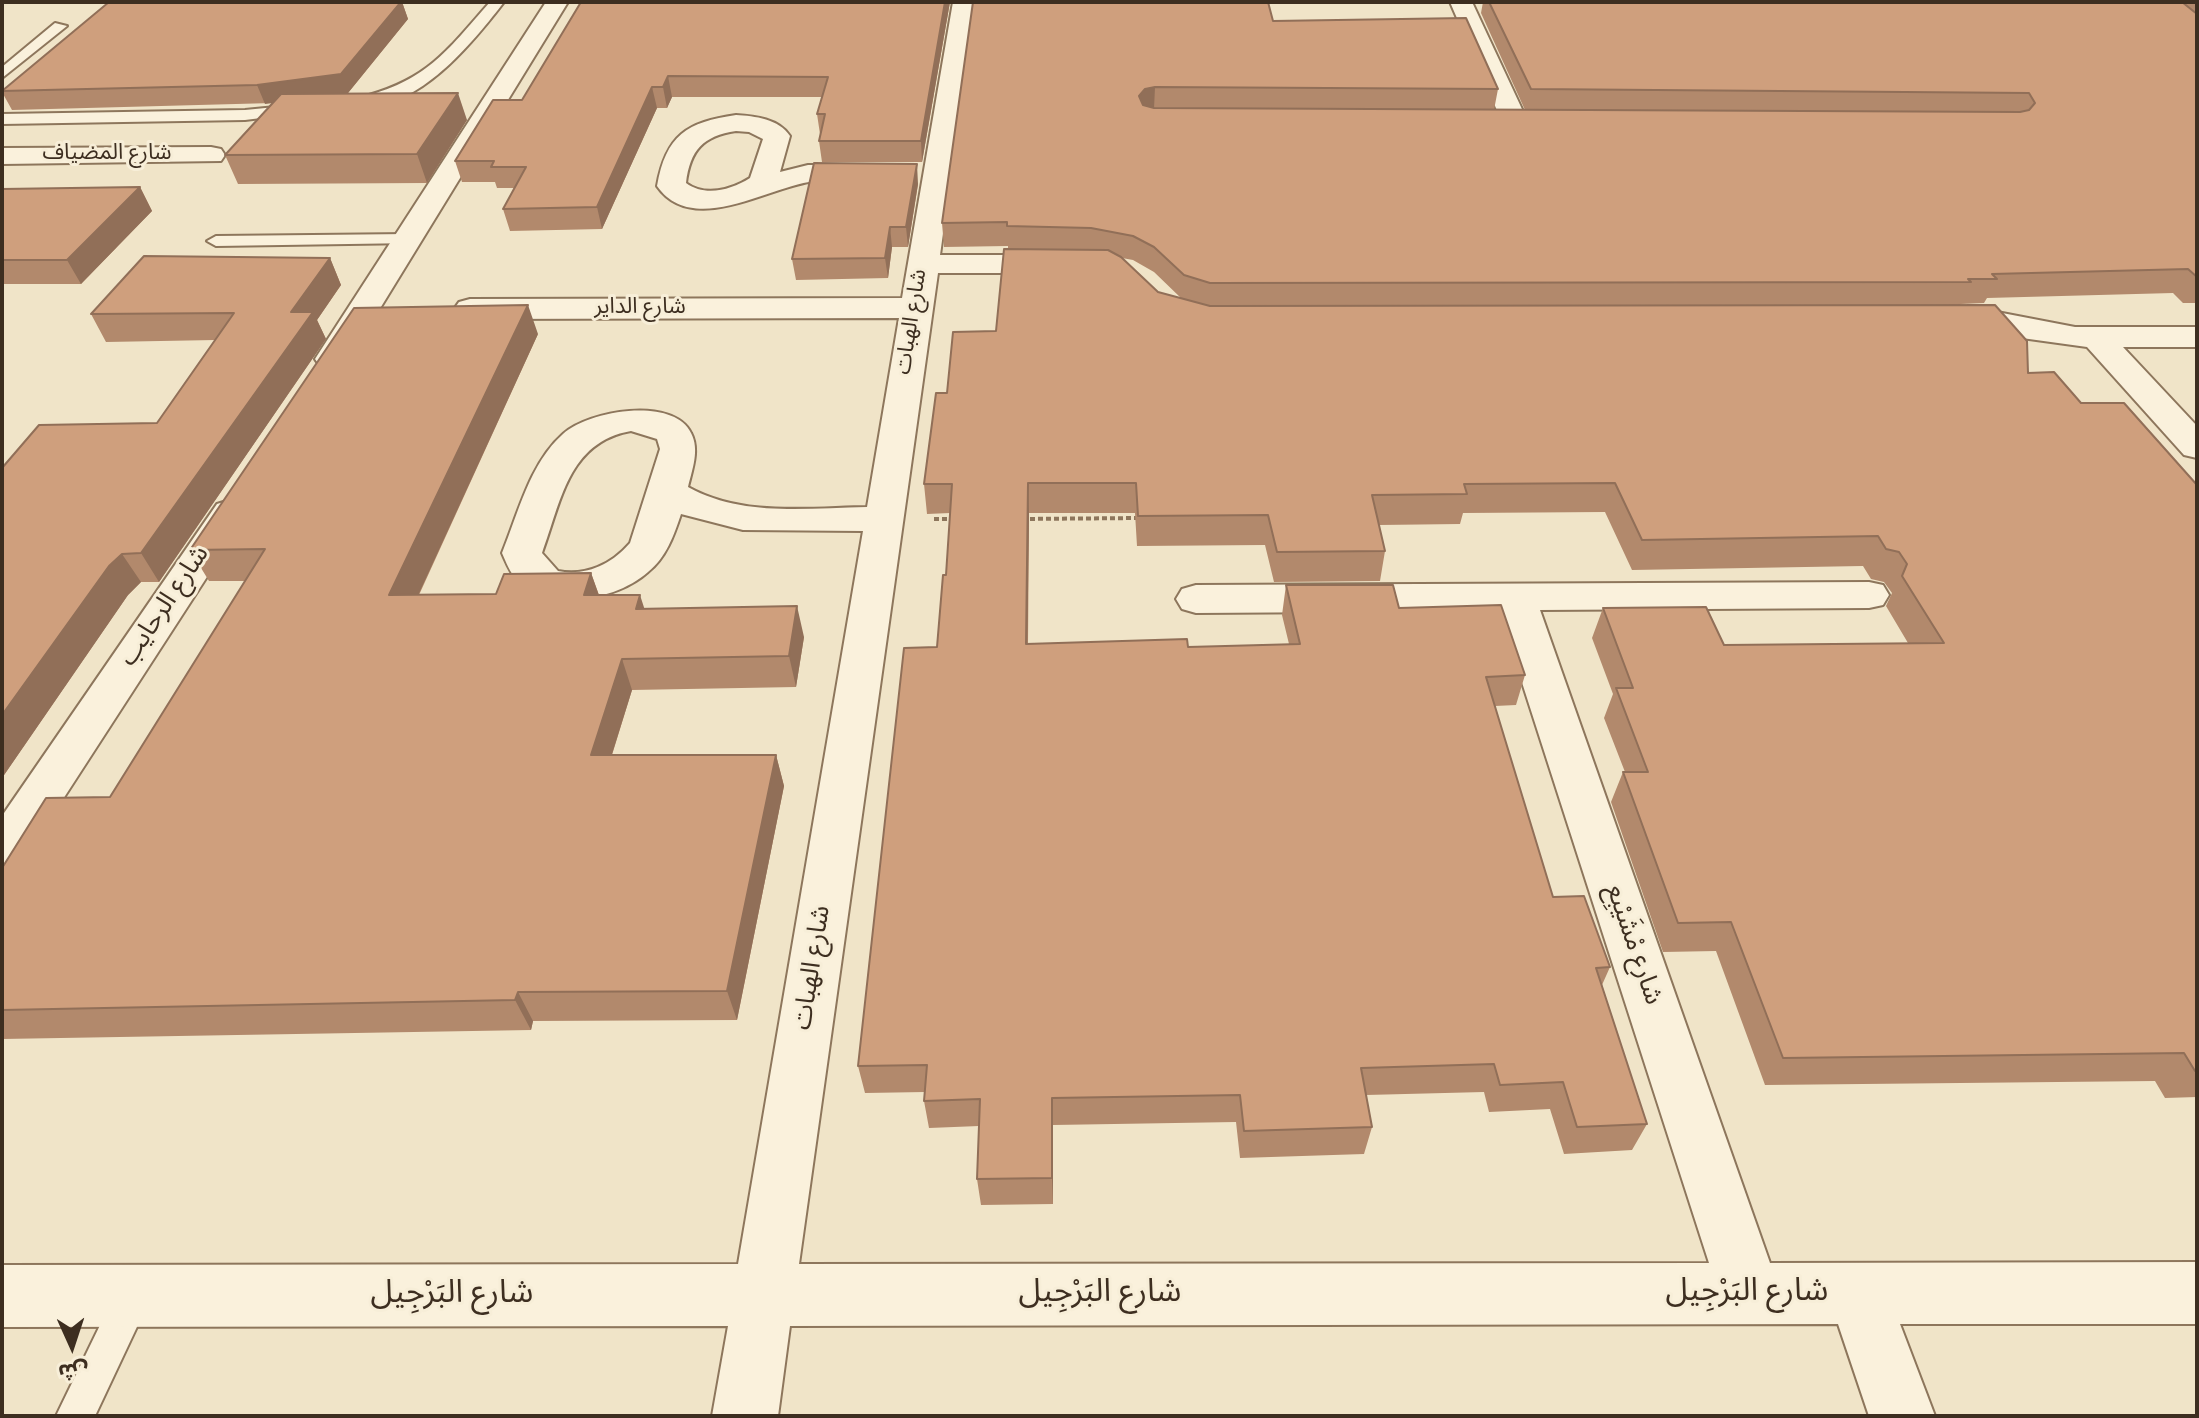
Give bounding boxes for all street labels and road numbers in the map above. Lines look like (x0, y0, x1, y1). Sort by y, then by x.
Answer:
street label: شارع المضياف (42, 142, 172, 168)
street label: شارع الهبات (892, 267, 934, 377)
street label: شارع الداير (594, 296, 686, 322)
street label: شارع الرحايب (114, 541, 218, 673)
street label: شارع مْشَيْبِع (1597, 881, 1667, 1009)
street label: شارع الهبات (789, 904, 839, 1032)
street label: شارع البَرْجِيل (1666, 1275, 1828, 1313)
street label: شارع البَرْجِيل (1019, 1276, 1181, 1314)
street label: شارع البَرْجِيل (371, 1277, 533, 1315)

